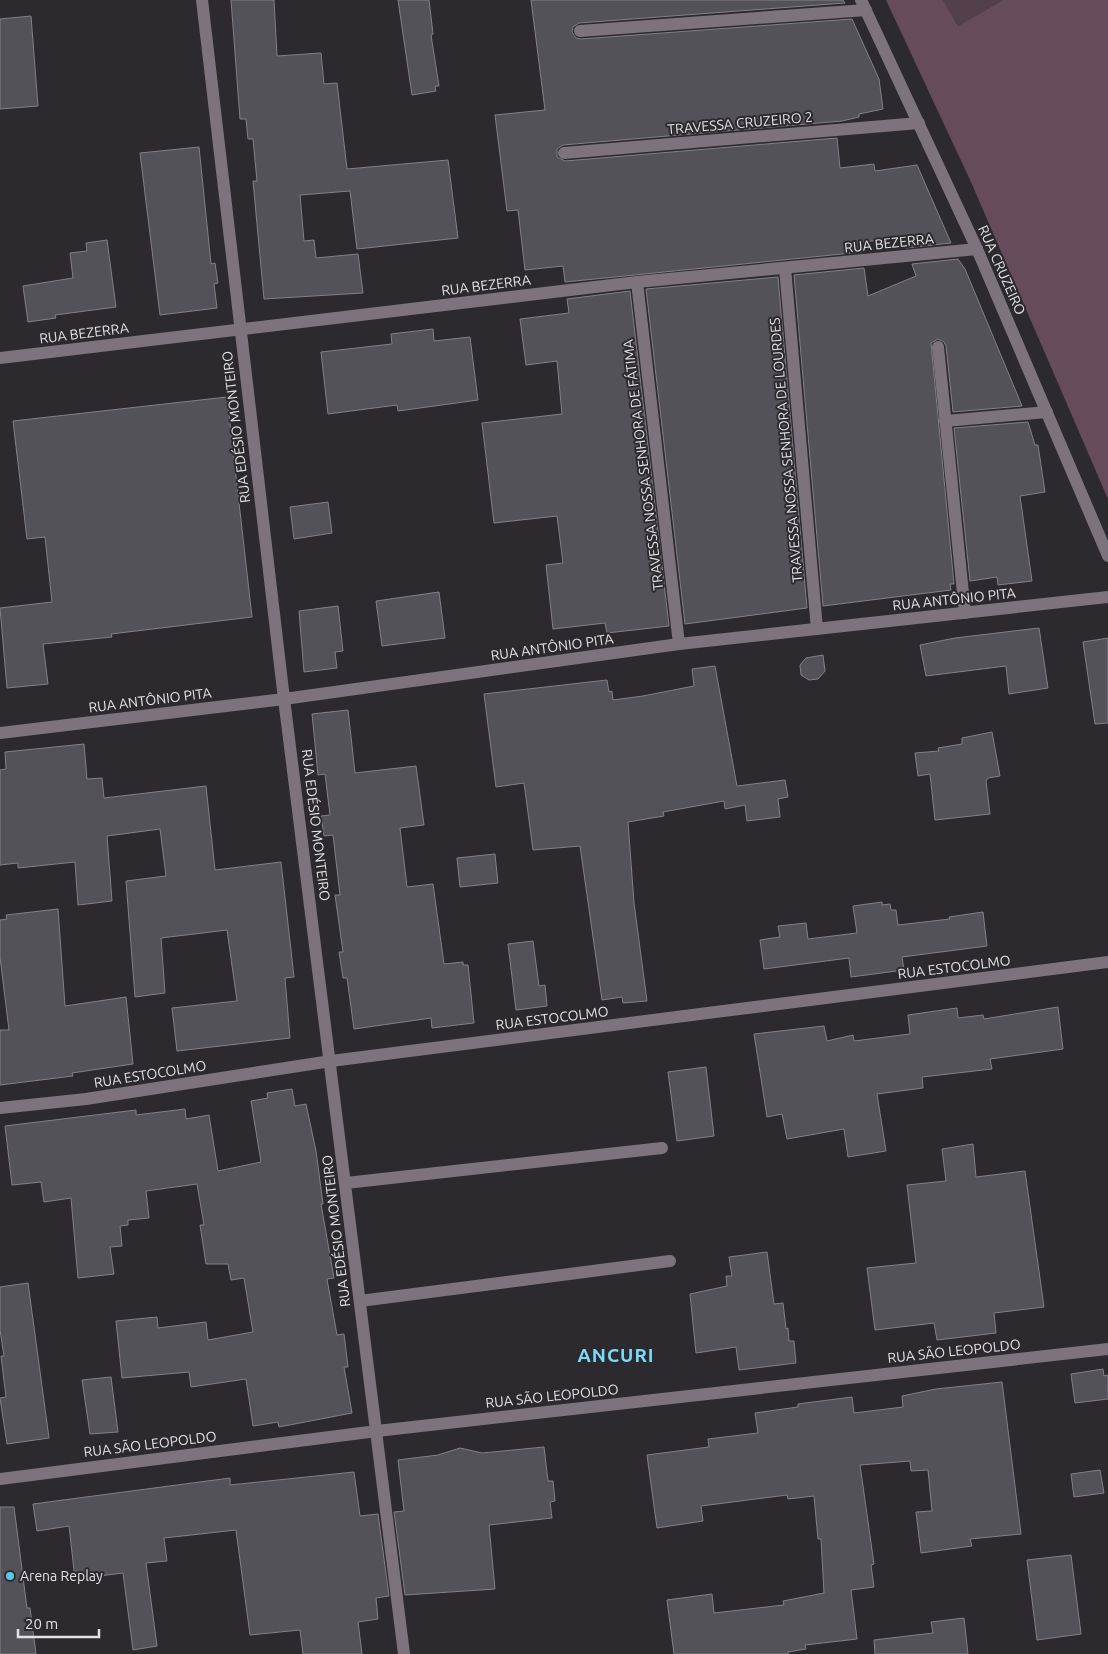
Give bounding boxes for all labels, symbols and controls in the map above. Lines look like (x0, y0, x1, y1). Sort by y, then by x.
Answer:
street label: TRAVESSA CRUZEIRO 2 (667, 109, 813, 137)
street label: RUA CRUZEIRO (975, 223, 1029, 317)
street label: RUA BEZERRA (843, 230, 935, 256)
street label: RUA BEZERRA (440, 272, 532, 298)
street label: TRAVESSA NOSSA SENHORA DE LOURDES (766, 317, 806, 583)
street label: RUA BEZERRA (38, 320, 130, 346)
street label: TRAVESSA NOSSA SENHORA DE FÁTIMA (619, 339, 666, 592)
street label: RUA EDÉSIO MONTEIRO (218, 350, 253, 504)
street label: RUA ANTÔNIO PITA (891, 584, 1016, 613)
street label: RUA ANTÔNIO PITA (489, 629, 614, 664)
street label: RUA ANTÔNIO PITA (87, 684, 212, 715)
street label: RUA EDÉSIO MONTEIRO (299, 748, 334, 902)
street label: RUA ESTOCOLMO (897, 952, 1011, 982)
street label: RUA ESTOCOLMO (495, 1003, 609, 1033)
street label: RUA ESTOCOLMO (93, 1057, 207, 1091)
street label: RUA EDÉSIO MONTEIRO (318, 1154, 353, 1308)
street label: RUA SÃO LEOPOLDO (887, 1335, 1021, 1366)
district label: ANCURI (577, 1344, 655, 1366)
street label: RUA SÃO LEOPOLDO (485, 1380, 619, 1411)
street label: RUA SÃO LEOPOLDO (83, 1427, 217, 1460)
place label: Arena Replay (20, 1568, 103, 1584)
marker: Arena Replay (4, 1570, 16, 1582)
scale bar (18, 1606, 99, 1638)
text: 20 m (25, 1615, 58, 1632)

